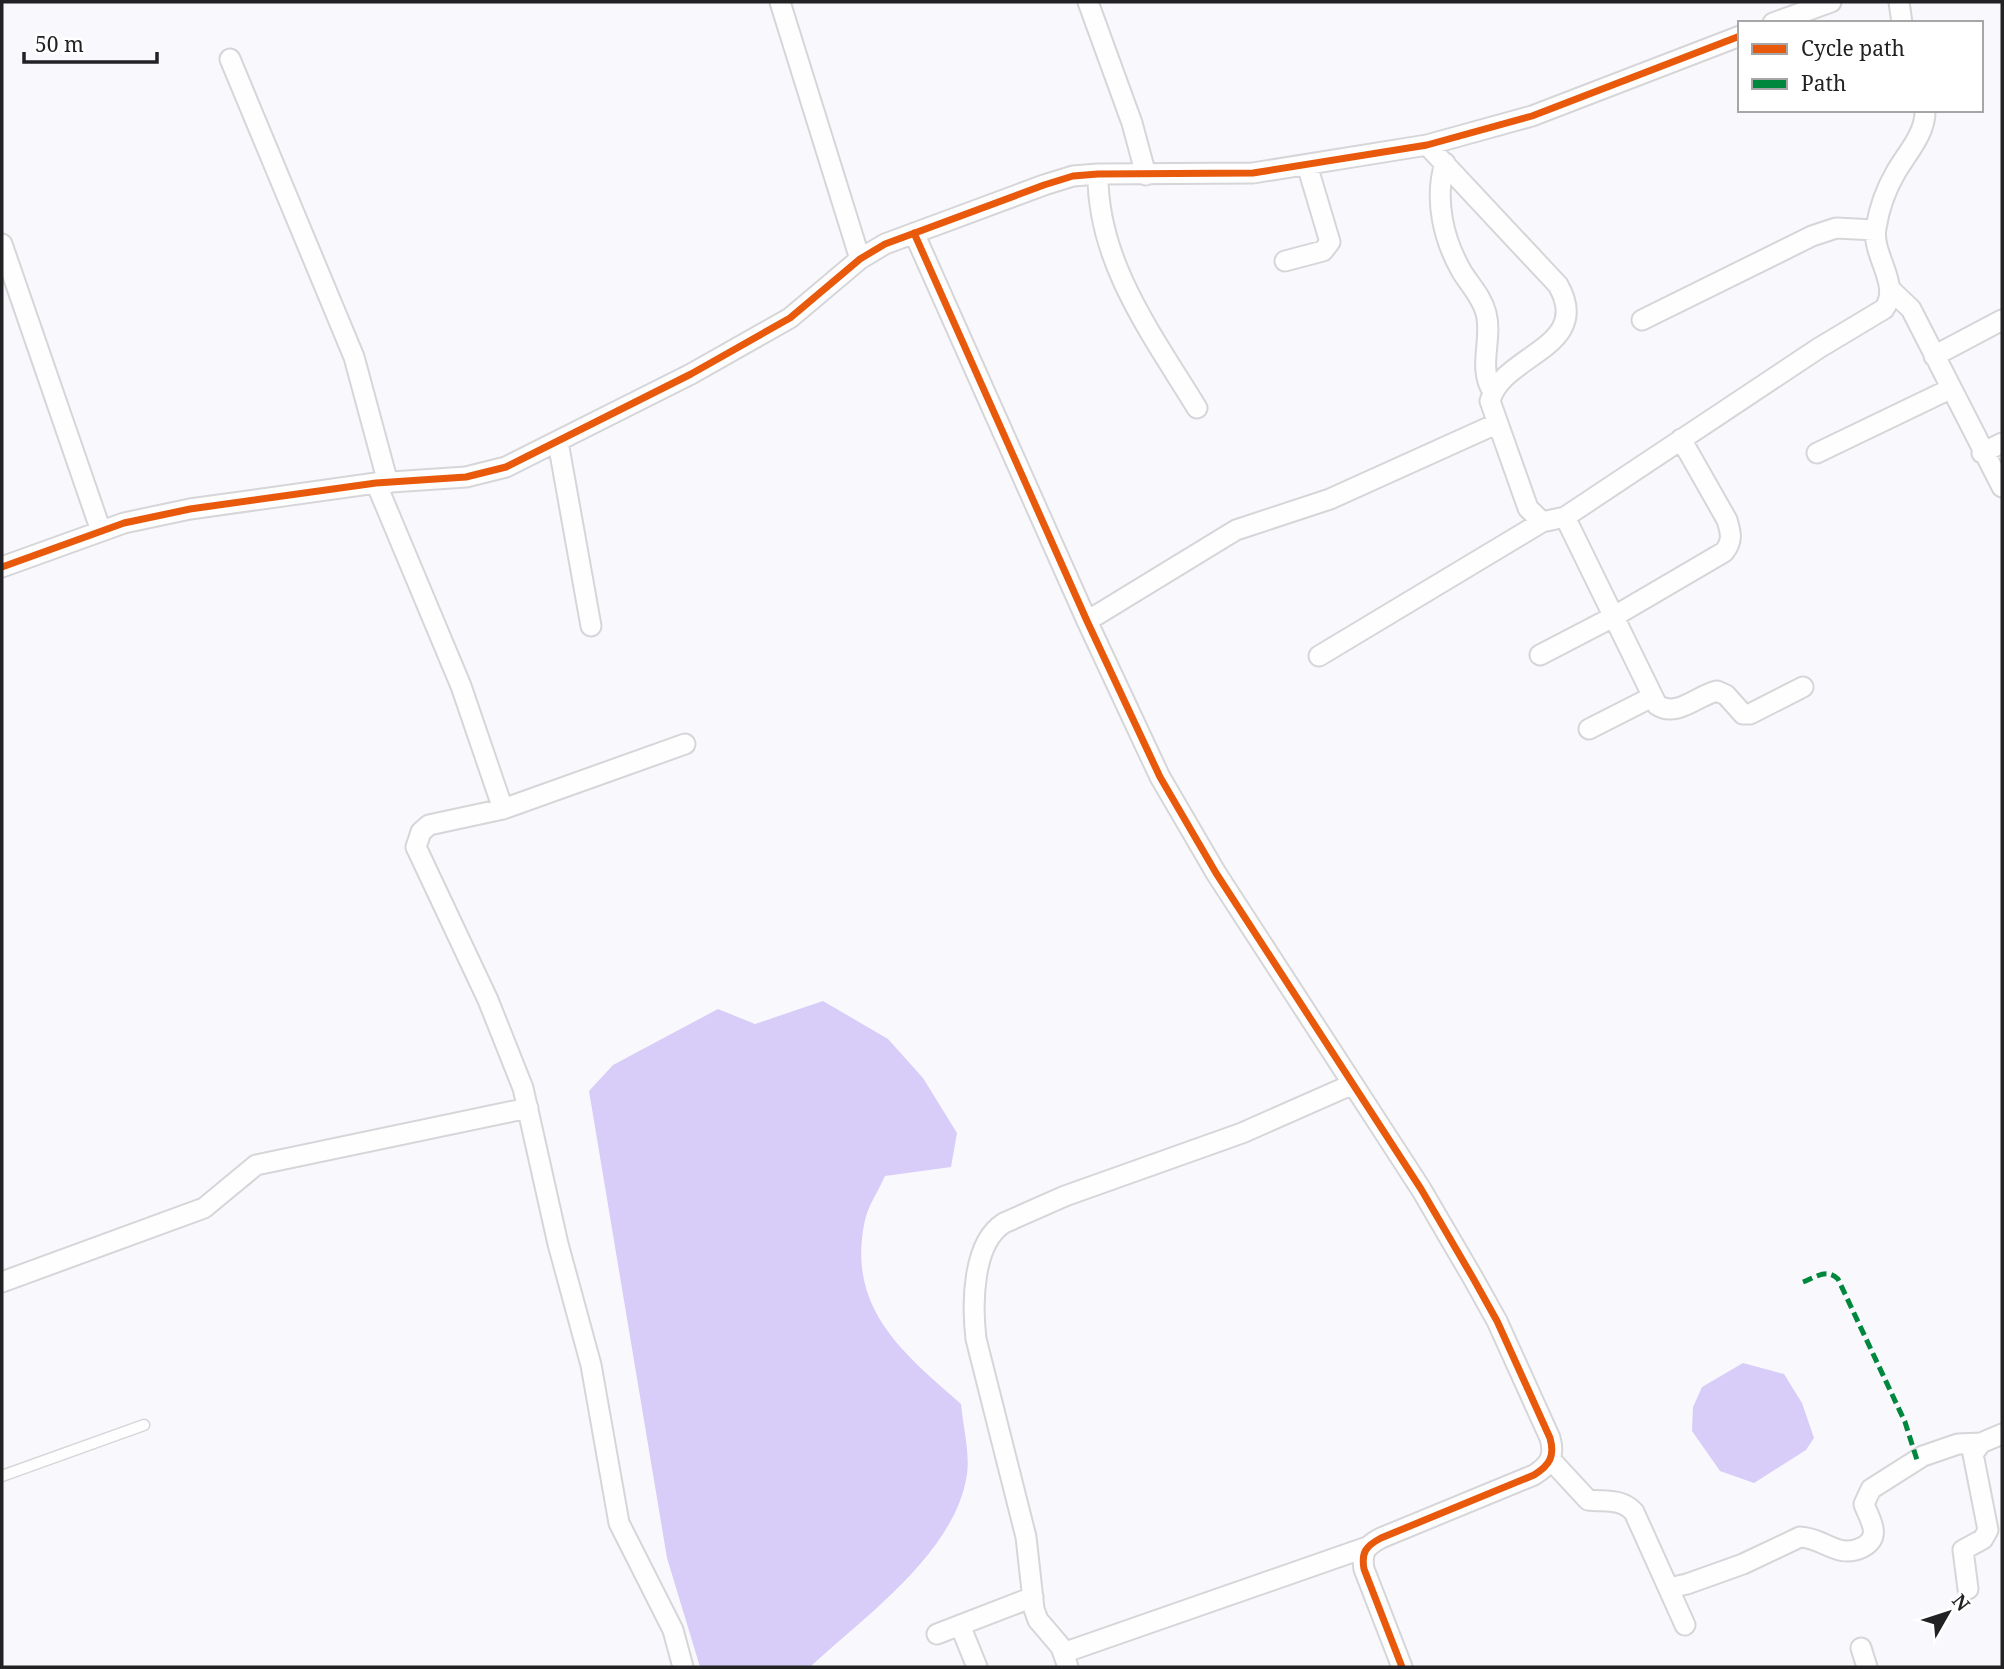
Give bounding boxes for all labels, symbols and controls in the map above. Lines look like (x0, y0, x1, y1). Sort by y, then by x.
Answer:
scale bar (24, 21, 158, 65)
legend (1738, 21, 1983, 112)
text: 50 m (35, 30, 84, 58)
text: Cycle path (1801, 34, 1905, 62)
text: Path (1801, 69, 1846, 97)
north arrow (1913, 1578, 1983, 1648)
text: N (1946, 1588, 1976, 1616)

